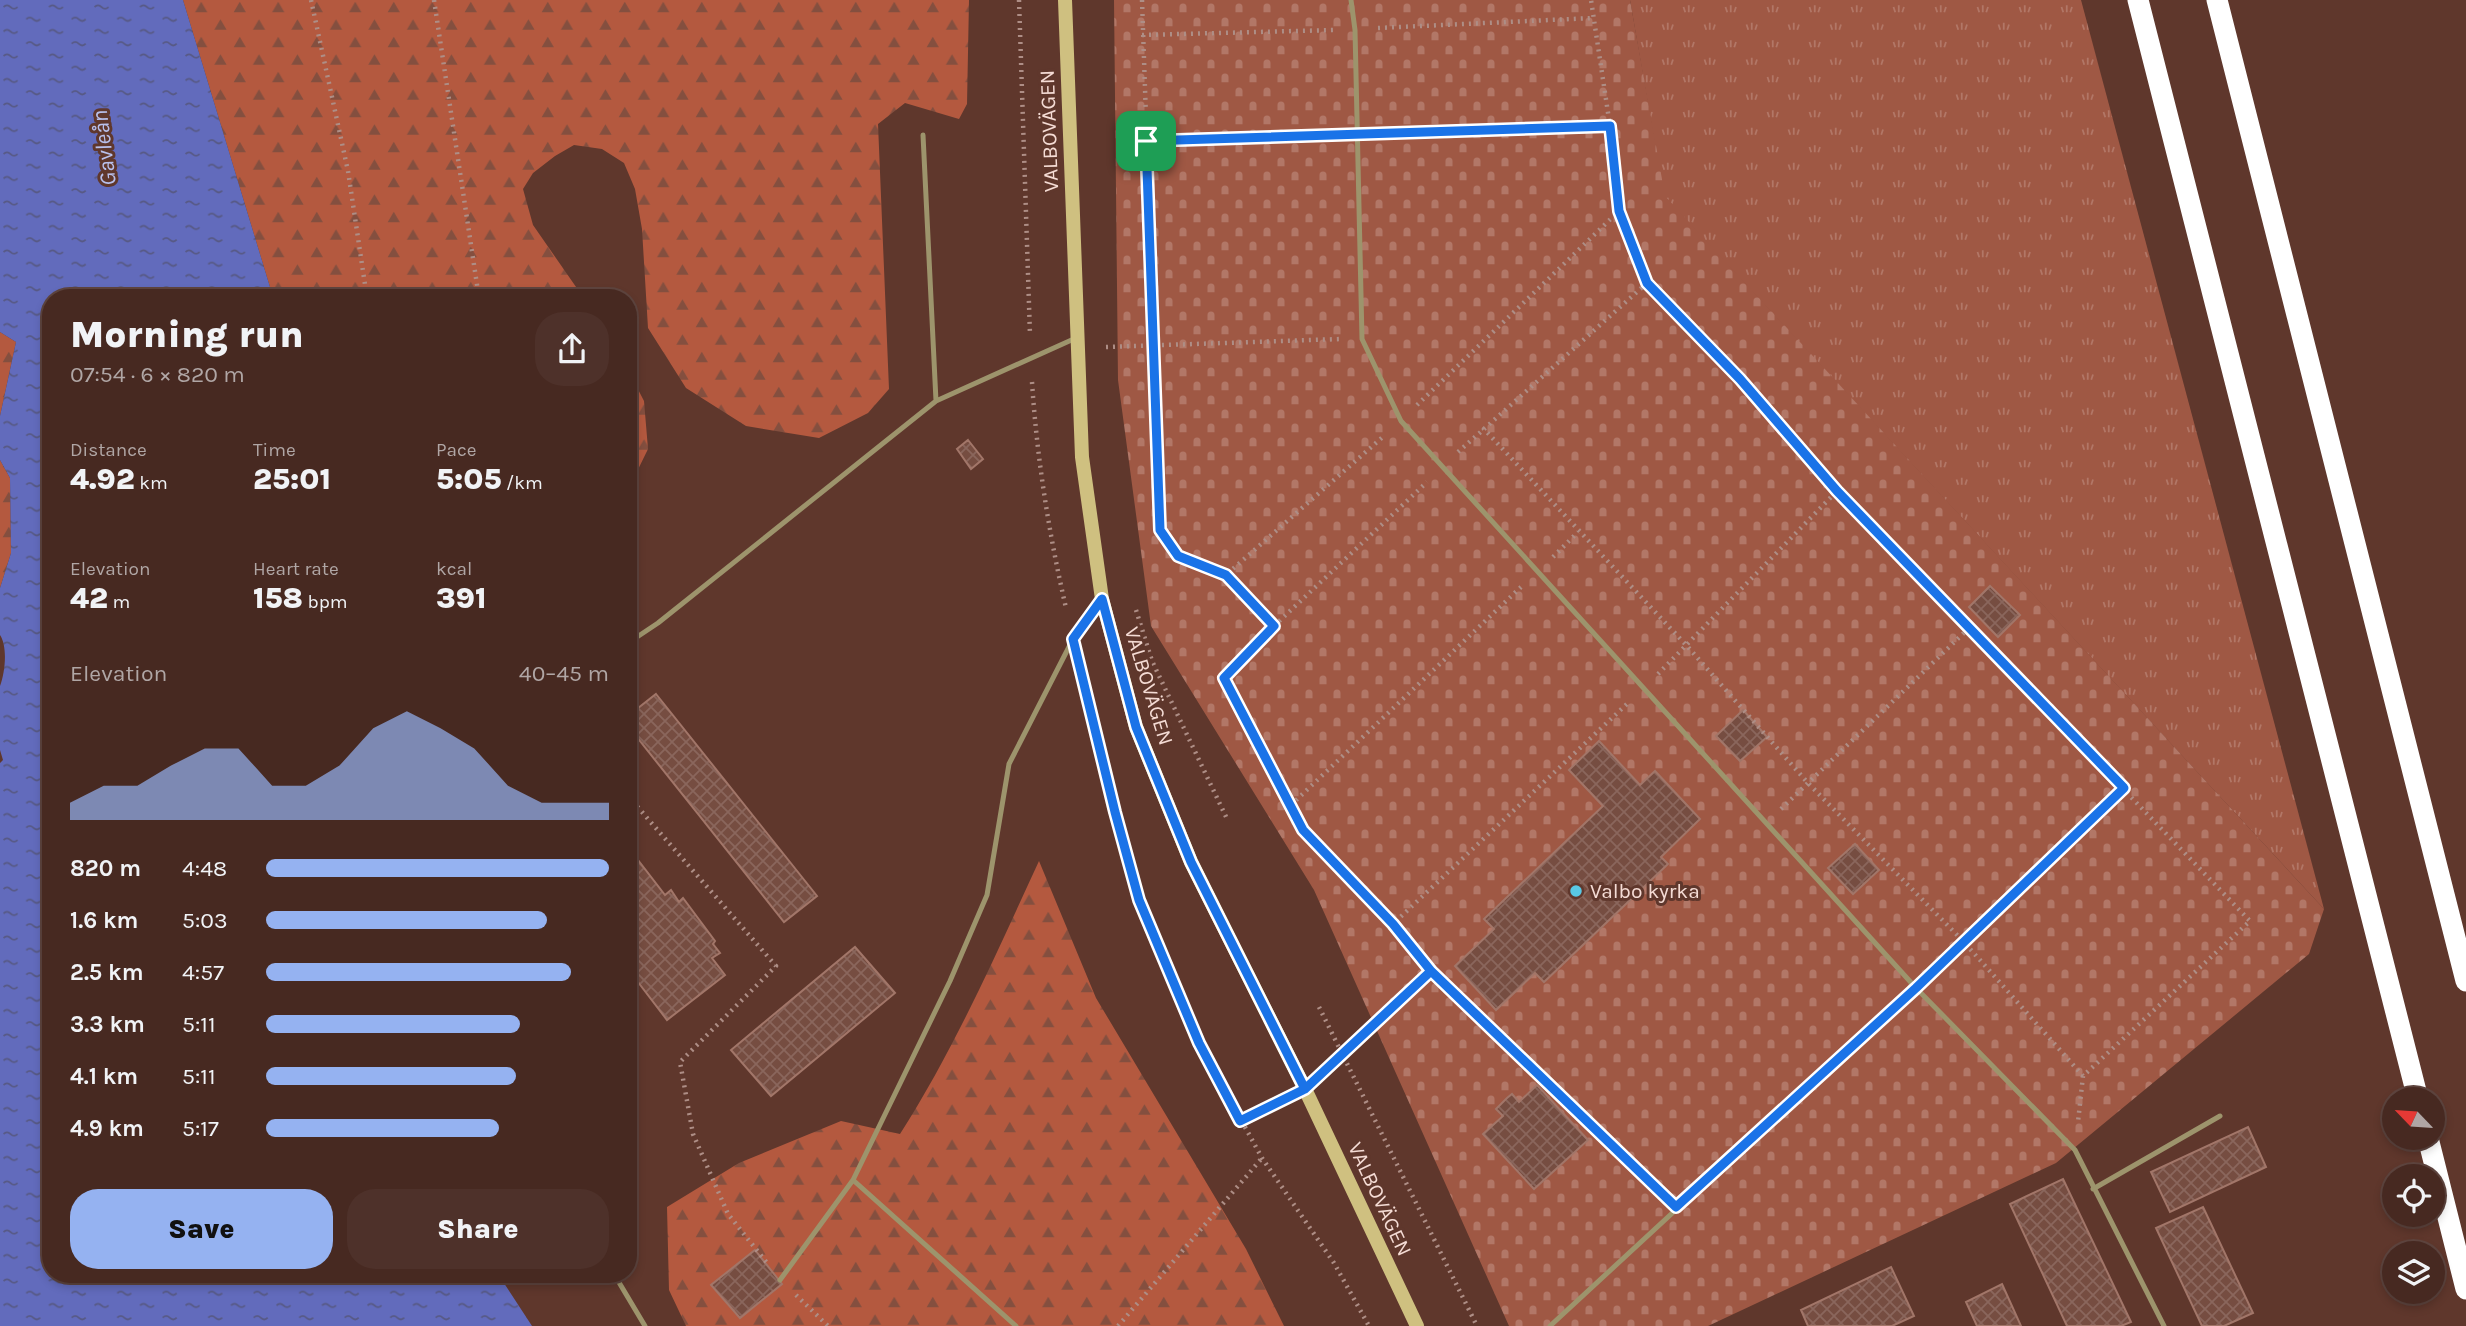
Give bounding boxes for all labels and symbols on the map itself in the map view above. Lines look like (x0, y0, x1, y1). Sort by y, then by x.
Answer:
street label: VALBOVÄGEN (1035, 69, 1063, 193)
water label: Gavleån (86, 109, 122, 187)
pin (1116, 111, 1176, 171)
street label: VALBOVÄGEN (1120, 624, 1178, 748)
place label: Valbo kyrka (1590, 879, 1700, 903)
marker: Valbo kyrka (1568, 883, 1584, 899)
north arrow (2382, 1087, 2445, 1150)
street label: VALBOVÄGEN (1343, 1138, 1417, 1260)

